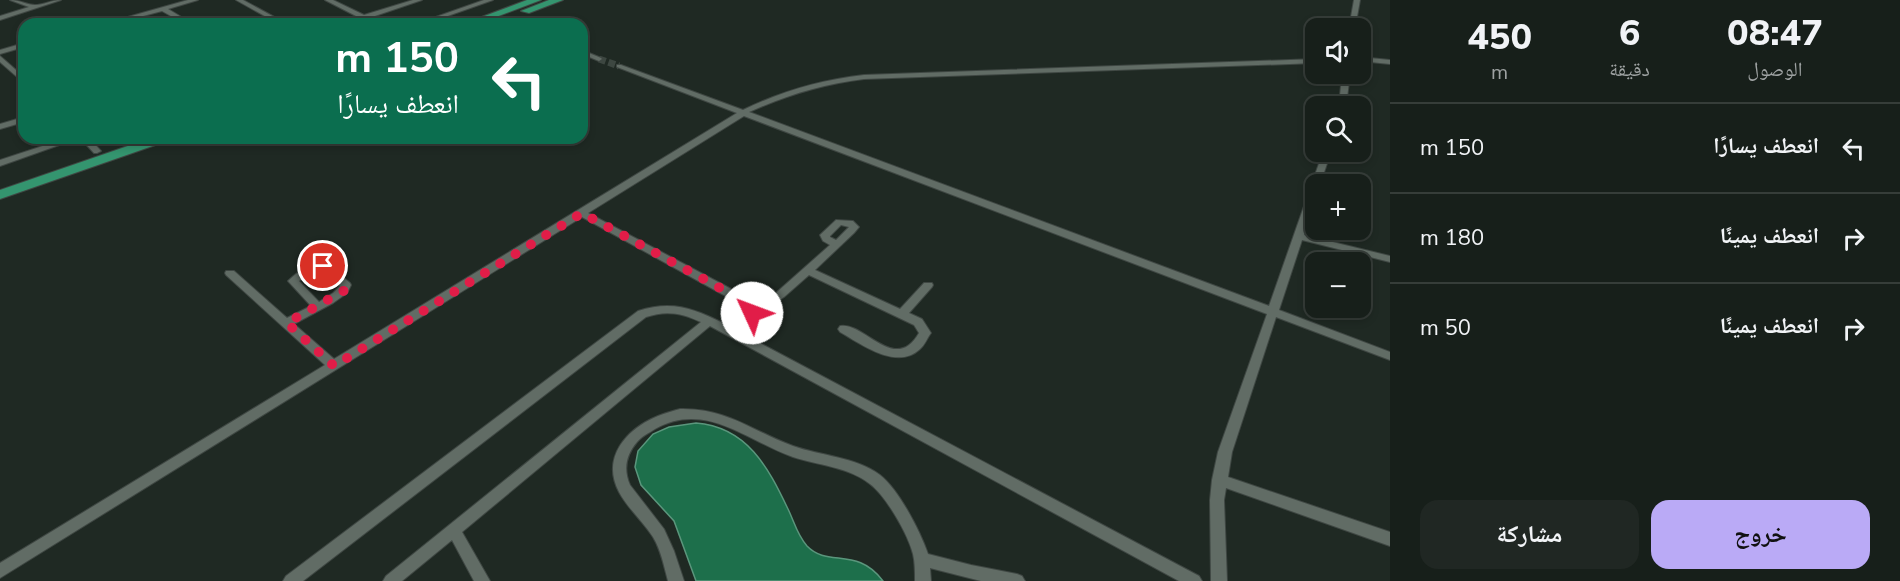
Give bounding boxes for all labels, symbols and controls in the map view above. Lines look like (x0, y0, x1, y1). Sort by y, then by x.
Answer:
text: 6 (1619, 9, 1640, 58)
text: 08:47 (1727, 9, 1823, 58)
text: 450 (1467, 13, 1532, 62)
map controls (1305, 18, 1371, 318)
button: sound (1305, 18, 1371, 84)
text: 150 m (335, 30, 459, 87)
icon: left (480, 42, 558, 120)
text: دقيقة (1609, 56, 1650, 83)
text: الوصول (1747, 56, 1803, 83)
text: m (1491, 59, 1508, 86)
text: انعطف يسارًا (337, 86, 459, 123)
button: search (1305, 96, 1371, 162)
text: انعطف يسارًا (1713, 131, 1819, 161)
icon: left (1837, 132, 1870, 165)
text: 150 m (1420, 133, 1484, 163)
button: + (1305, 174, 1371, 240)
text: انعطف يمينًا (1720, 221, 1819, 251)
icon: right (1837, 222, 1870, 255)
text: 180 m (1420, 223, 1484, 253)
pin (297, 240, 348, 291)
icon: arrive (306, 249, 339, 282)
button: − (1305, 252, 1371, 318)
position arrow (720, 281, 784, 345)
text: انعطف يمينًا (1720, 311, 1819, 341)
icon: right (1837, 312, 1870, 345)
text: 50 m (1420, 313, 1471, 343)
button: مشاركة (1420, 500, 1639, 569)
button: خروج (1651, 500, 1870, 569)

